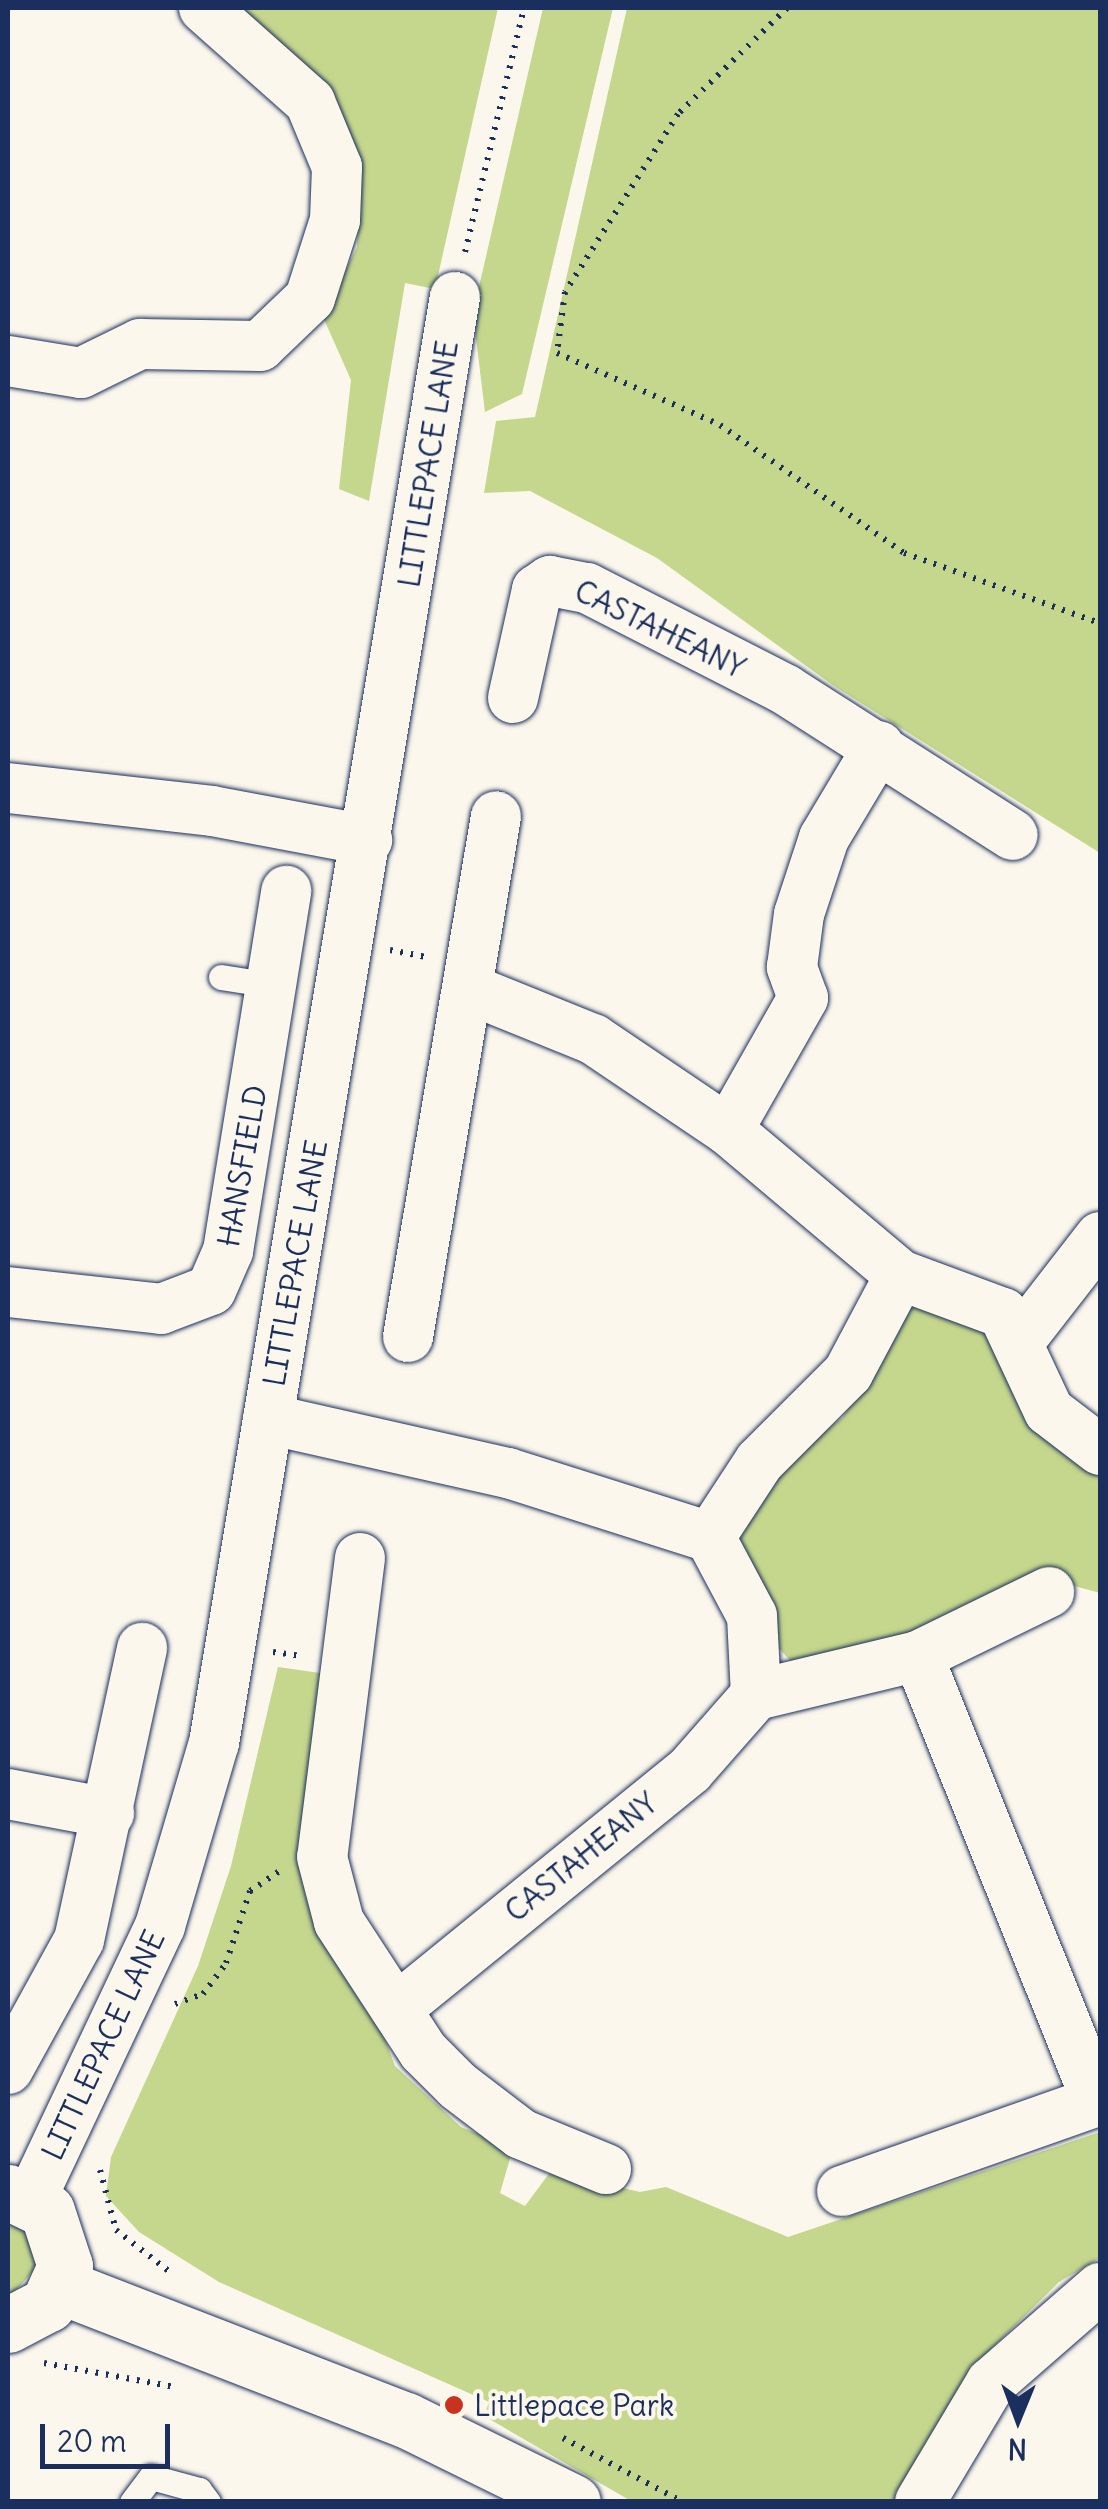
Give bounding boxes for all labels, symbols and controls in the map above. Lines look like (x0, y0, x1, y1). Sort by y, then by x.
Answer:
street label: LITTLEPACE LANE (391, 338, 465, 590)
street label: CASTAHEANY (569, 572, 751, 686)
street label: HANSFIELD (210, 1082, 274, 1250)
street label: LITTLEPACE LANE (256, 1137, 334, 1389)
street label: CASTAHEANY (498, 1785, 664, 1929)
street label: LITTLEPACE LANE (34, 1924, 172, 2166)
north arrow (968, 2369, 1068, 2469)
place label: Littlepace Park (474, 2387, 674, 2423)
marker: Littlepace Park (443, 2394, 465, 2416)
scale bar (45, 2404, 175, 2466)
text: 20 m (57, 2422, 127, 2460)
text: N (1007, 2431, 1027, 2467)

